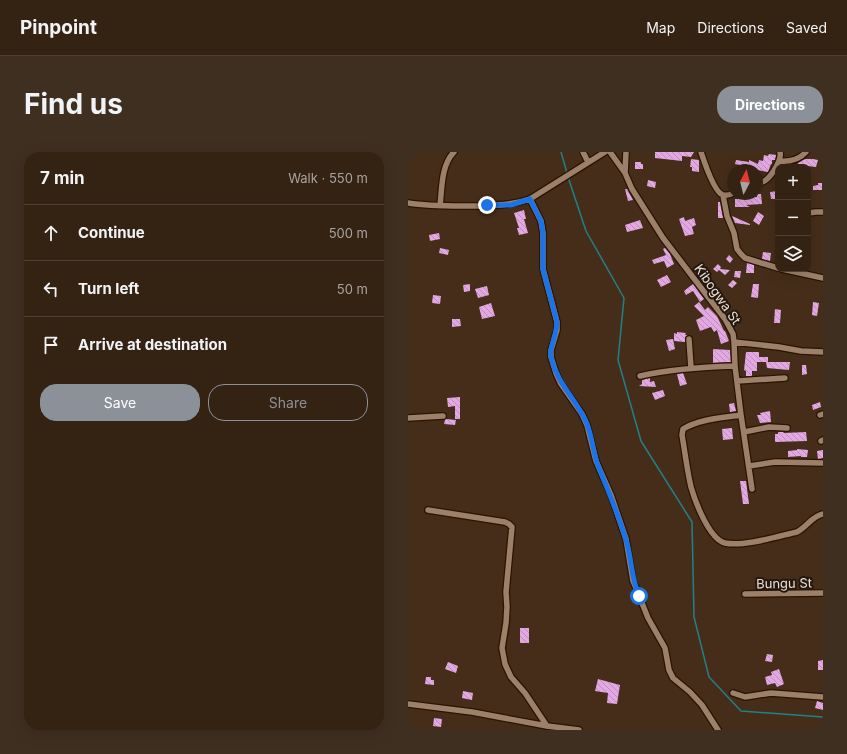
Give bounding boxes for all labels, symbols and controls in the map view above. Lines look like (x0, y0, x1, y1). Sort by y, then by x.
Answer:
text: Pinpoint (20, 16, 97, 39)
text: Map (646, 19, 675, 36)
text: Directions (697, 19, 764, 36)
text: Saved (786, 19, 827, 36)
button: Directions (717, 86, 823, 123)
text: Find us (24, 87, 123, 121)
north arrow (727, 164, 763, 200)
map controls (775, 164, 811, 272)
button: + (775, 164, 811, 200)
text: 7 min (40, 168, 85, 188)
text: Walk · 550 m (288, 170, 368, 186)
route end (478, 196, 496, 214)
button: − (775, 200, 811, 236)
icon: ahead (40, 222, 62, 244)
text: Continue (78, 223, 145, 242)
text: 500 m (329, 225, 368, 241)
button: layers (775, 236, 811, 272)
street label: Kibogwa St (691, 261, 745, 327)
icon: left (40, 278, 62, 300)
text: Turn left (78, 279, 139, 298)
text: 50 m (337, 281, 368, 297)
icon: arrive (40, 334, 62, 356)
text: Arrive at destination (78, 335, 227, 354)
button: Save (40, 384, 200, 421)
button: Share (208, 384, 368, 421)
street label: Bungu St (756, 575, 812, 591)
route start (630, 587, 648, 605)

